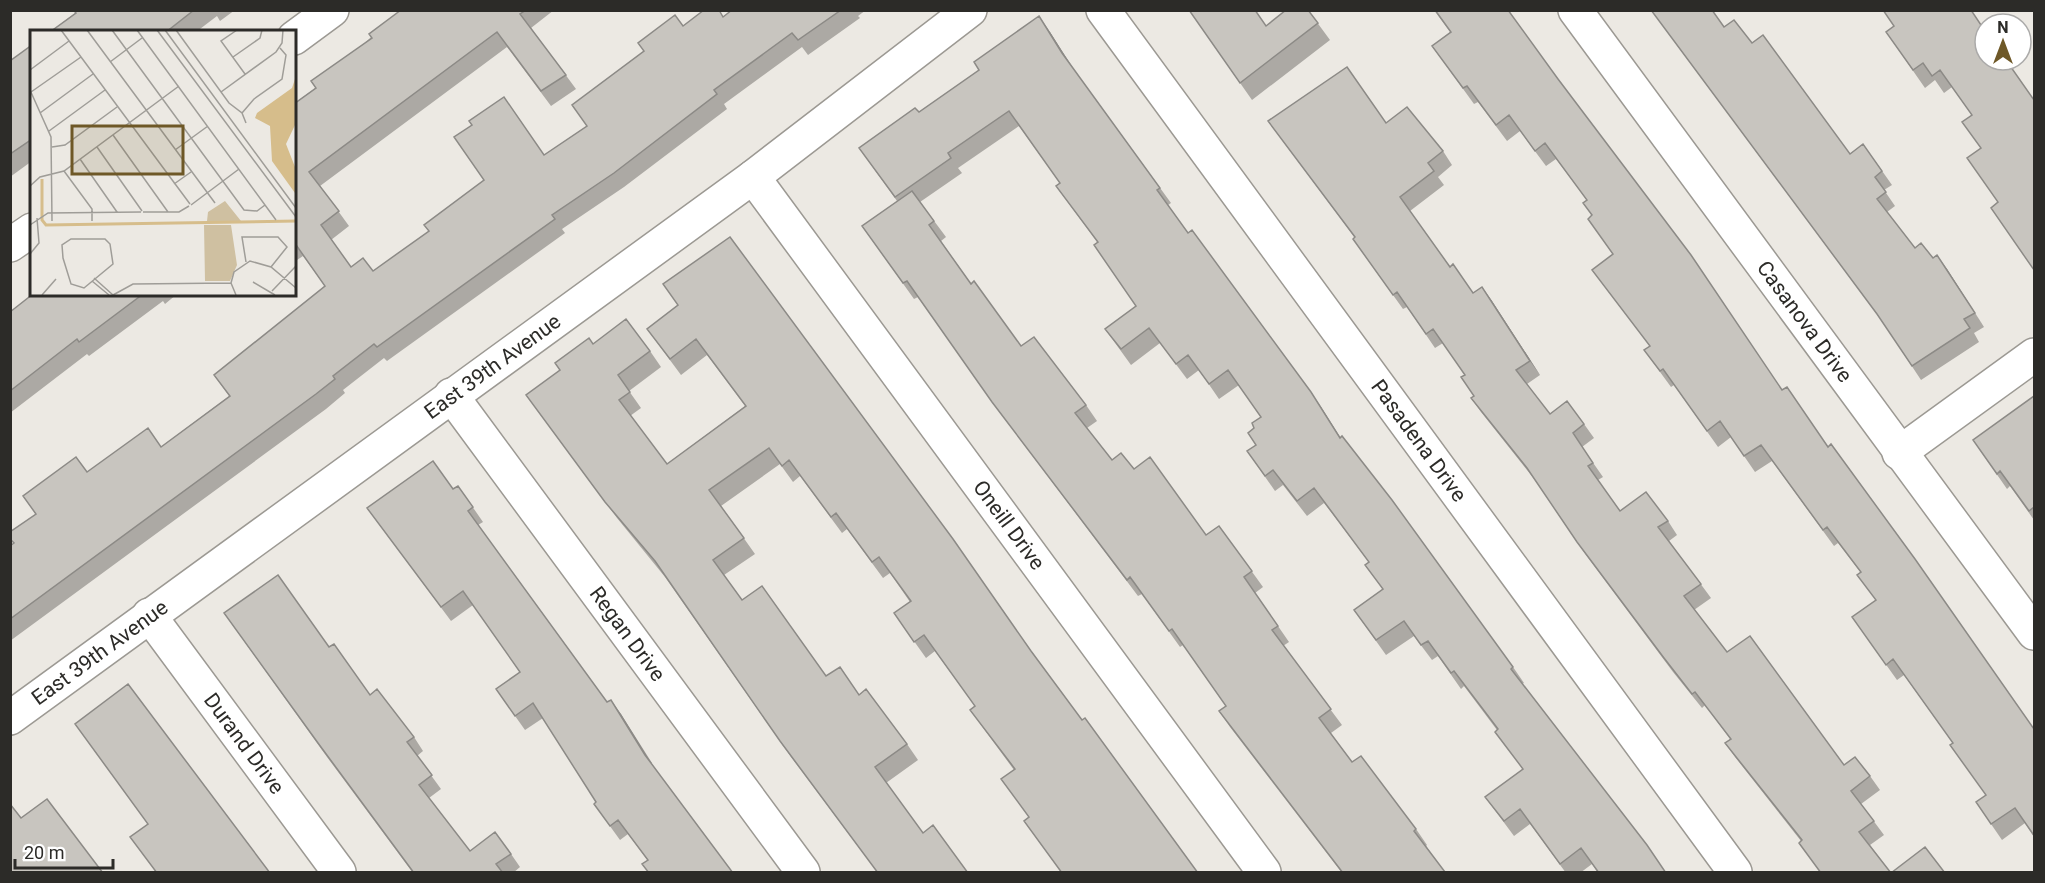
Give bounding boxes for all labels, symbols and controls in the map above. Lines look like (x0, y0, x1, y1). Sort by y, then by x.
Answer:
north arrow (1973, 12, 2033, 72)
text: N (1997, 18, 2009, 37)
inset map (30, 30, 296, 296)
street label: Casanova Drive (1752, 256, 1857, 387)
street label: East 39th Avenue (420, 309, 565, 424)
street label: Pasadena Drive (1366, 375, 1471, 506)
street label: Oneill Drive (968, 476, 1050, 574)
street label: Regan Drive (585, 582, 670, 686)
street label: East 39th Avenue (27, 595, 172, 710)
street label: Durand Drive (199, 689, 289, 799)
scale bar (15, 832, 112, 870)
text: 20 m (24, 842, 64, 863)

